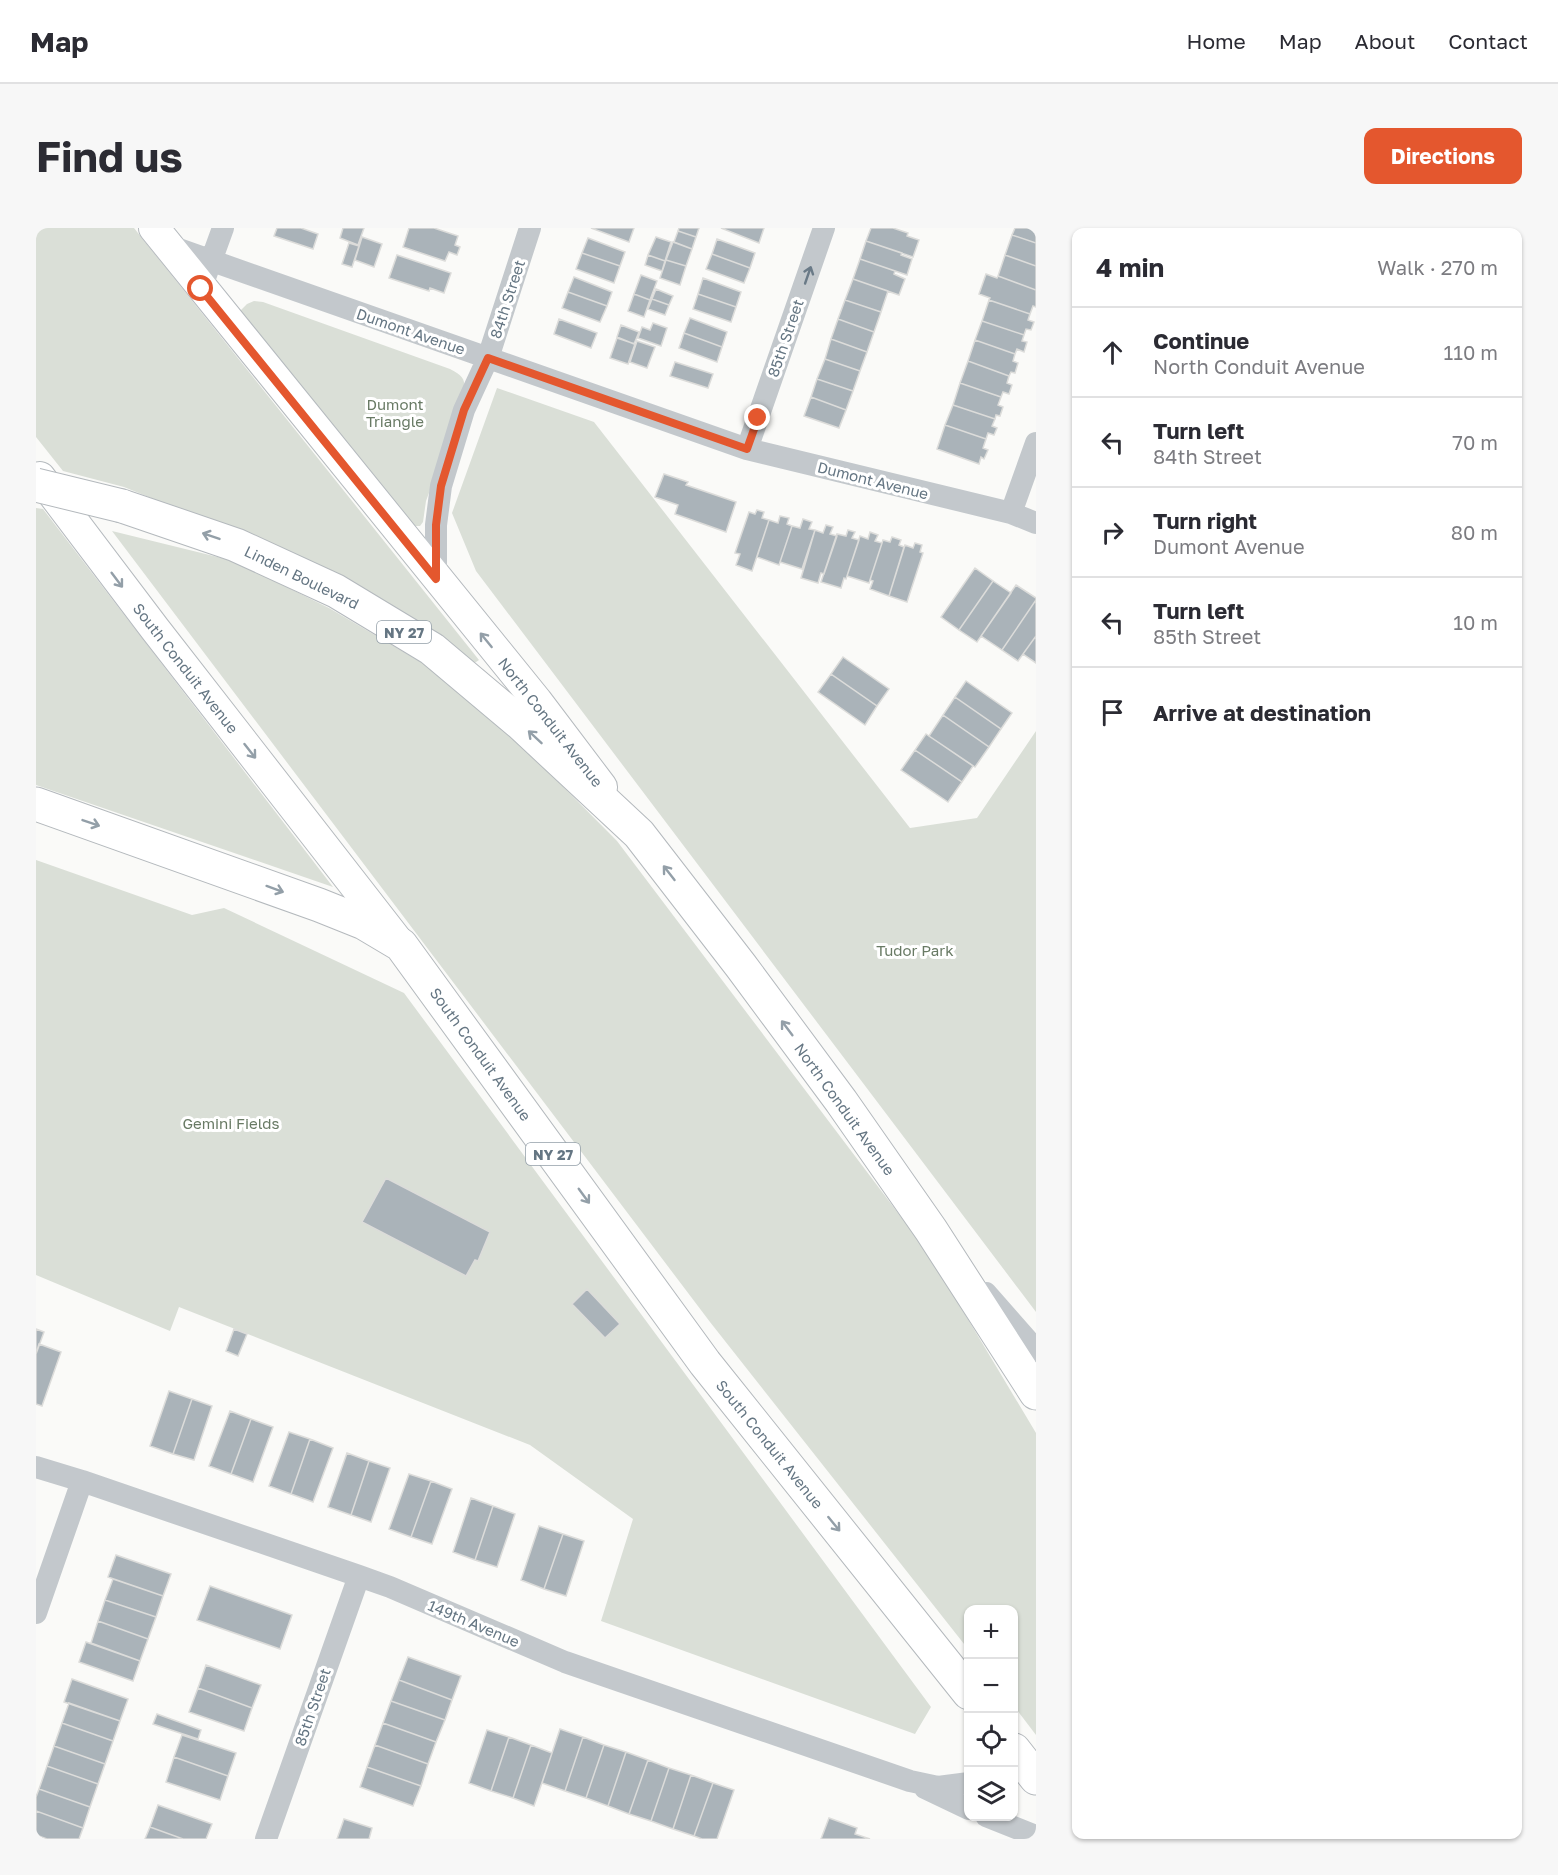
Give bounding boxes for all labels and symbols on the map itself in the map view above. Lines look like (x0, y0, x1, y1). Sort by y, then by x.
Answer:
street label: 84th Street (486, 257, 528, 341)
one-way arrow (803, 266, 814, 285)
route start (187, 275, 213, 301)
street label: 85th Street (763, 297, 807, 379)
street label: Dumont Avenue (354, 304, 468, 358)
park label: Dumont Triangle (366, 395, 424, 430)
route end (744, 404, 770, 430)
street label: Dumont Avenue (816, 458, 931, 503)
one-way arrow (202, 530, 221, 541)
street label: Linden Boulevard (242, 541, 362, 613)
one-way arrow (111, 572, 124, 588)
street label: South Conduit Avenue (130, 599, 243, 737)
road number: NY 27 (377, 621, 431, 643)
one-way arrow (480, 632, 493, 648)
street label: North Conduit Avenue (495, 654, 607, 790)
one-way arrow (528, 730, 543, 744)
one-way arrow (243, 742, 256, 758)
one-way arrow (81, 819, 100, 830)
one-way arrow (663, 865, 676, 881)
one-way arrow (265, 884, 284, 895)
park label: Tudor Park (876, 941, 954, 959)
street label: South Conduit Avenue (427, 984, 536, 1124)
one-way arrow (781, 1021, 794, 1037)
street label: North Conduit Avenue (791, 1039, 899, 1179)
park label: Gemini Fields (182, 1114, 280, 1132)
road number: NY 27 (526, 1143, 580, 1165)
one-way arrow (578, 1188, 590, 1204)
street label: South Conduit Avenue (713, 1376, 828, 1512)
one-way arrow (827, 1515, 840, 1531)
street label: 149th Avenue (426, 1596, 523, 1650)
street label: 85th Street (290, 1666, 334, 1748)

